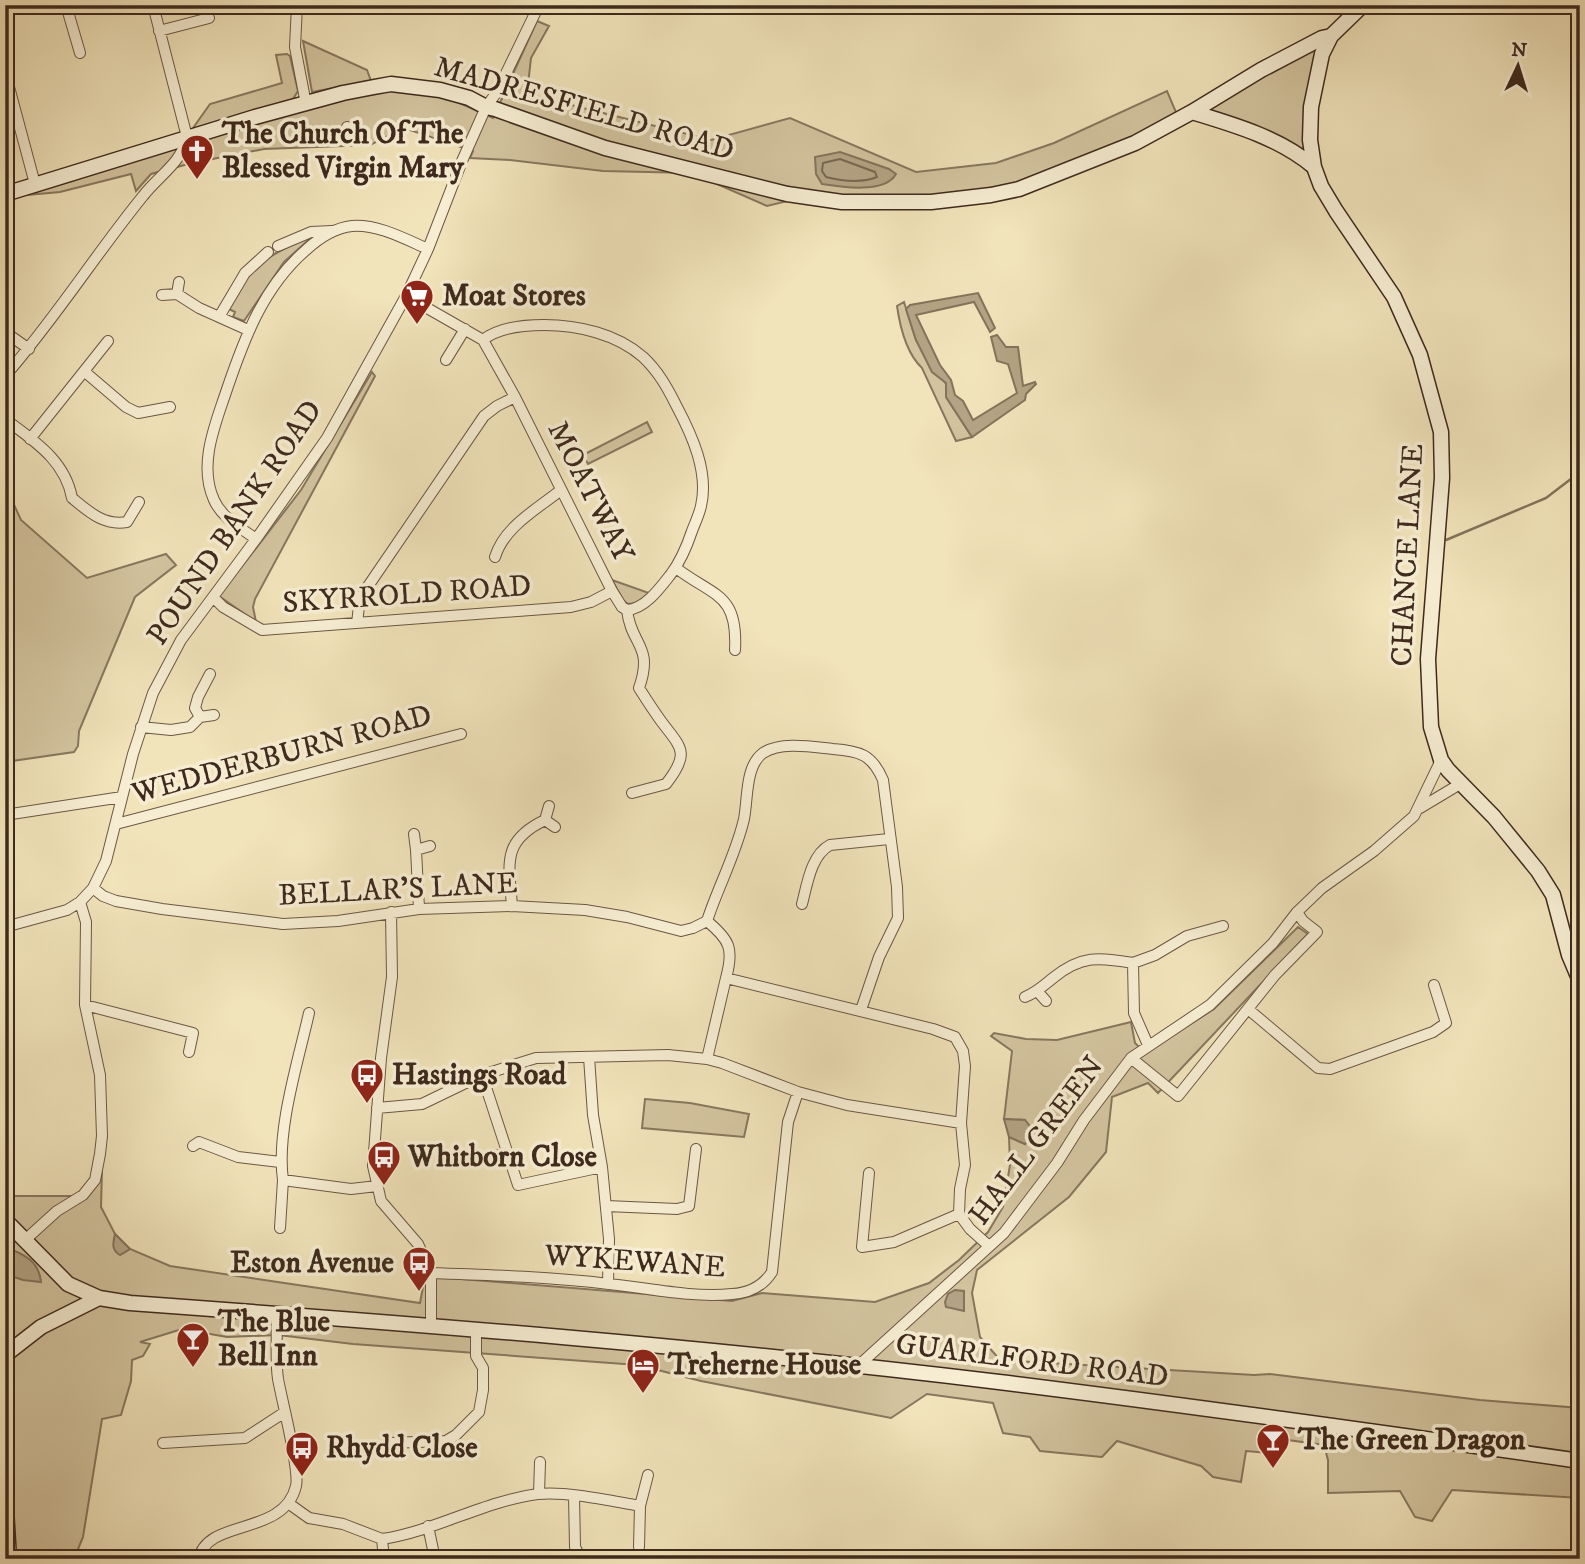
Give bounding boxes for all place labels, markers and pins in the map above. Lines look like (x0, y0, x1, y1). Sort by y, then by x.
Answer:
place label: The Church Of The Blessed Virgin Mary (221, 116, 464, 187)
church icon: The Church Of The Blessed Virgin Mary (178, 132, 216, 181)
supermarket icon: Moat Stores (398, 277, 436, 326)
place label: Moat Stores (442, 278, 586, 315)
bus stop icon: Hastings Road (348, 1056, 386, 1105)
place label: Hastings Road (392, 1057, 567, 1094)
bus stop icon: Whitborn Close (365, 1138, 403, 1187)
place label: Whitborn Close (407, 1139, 598, 1176)
bus stop icon: Eston Avenue (400, 1244, 438, 1293)
place label: Eston Avenue (230, 1245, 395, 1282)
place label: The Blue Bell Inn (217, 1304, 330, 1375)
bar icon: The Blue Bell Inn (174, 1320, 212, 1369)
hotel icon: Treherne House (624, 1346, 662, 1395)
place label: Treherne House (667, 1347, 862, 1384)
bar icon: The Green Dragon (1254, 1421, 1292, 1470)
place label: The Green Dragon (1297, 1422, 1526, 1459)
bus stop icon: Rhydd Close (283, 1429, 321, 1478)
place label: Rhydd Close (326, 1430, 478, 1467)

